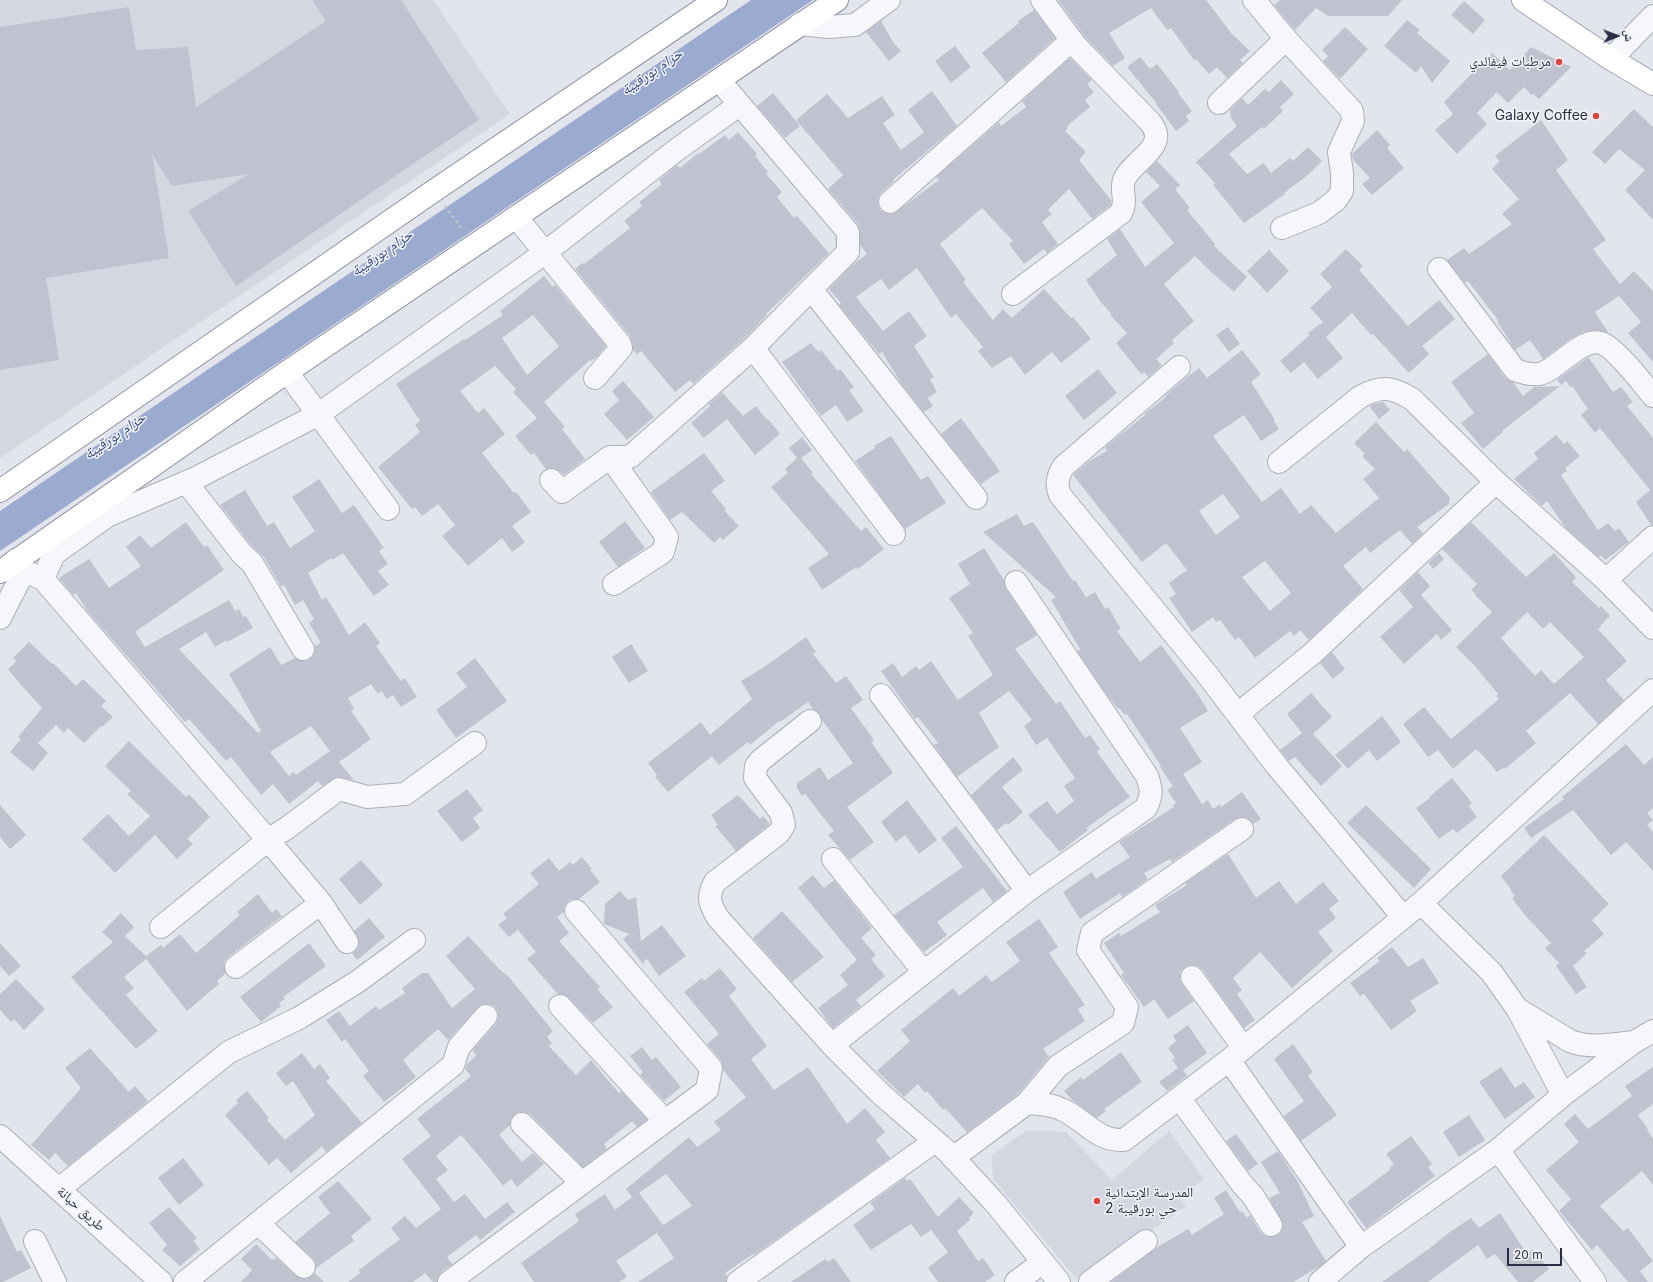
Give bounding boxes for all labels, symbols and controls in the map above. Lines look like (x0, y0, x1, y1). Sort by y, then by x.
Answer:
north arrow (1597, 16, 1637, 56)
text: ش (1622, 30, 1636, 42)
water label: حزام بورقيبة (618, 45, 686, 99)
place label: مرطبات فيفالدي (1469, 54, 1551, 70)
marker: مرطبات فيفالدي (1554, 57, 1564, 67)
place label: Galaxy Coffee (1495, 108, 1588, 124)
marker: Galaxy Coffee (1591, 111, 1601, 121)
water label: حزام بورقيبة (348, 226, 416, 280)
water label: حزام بورقيبة (81, 409, 149, 463)
street label: طريق حبانة (53, 1183, 109, 1235)
place label: المدرسة الإبتدائية حي بورقيبة 2 (1105, 1185, 1193, 1218)
marker: المدرسة الإبتدائية حي بورقيبة 2 (1092, 1196, 1102, 1206)
scale bar (1509, 1240, 1564, 1266)
text: 20 m (1514, 1247, 1543, 1262)

